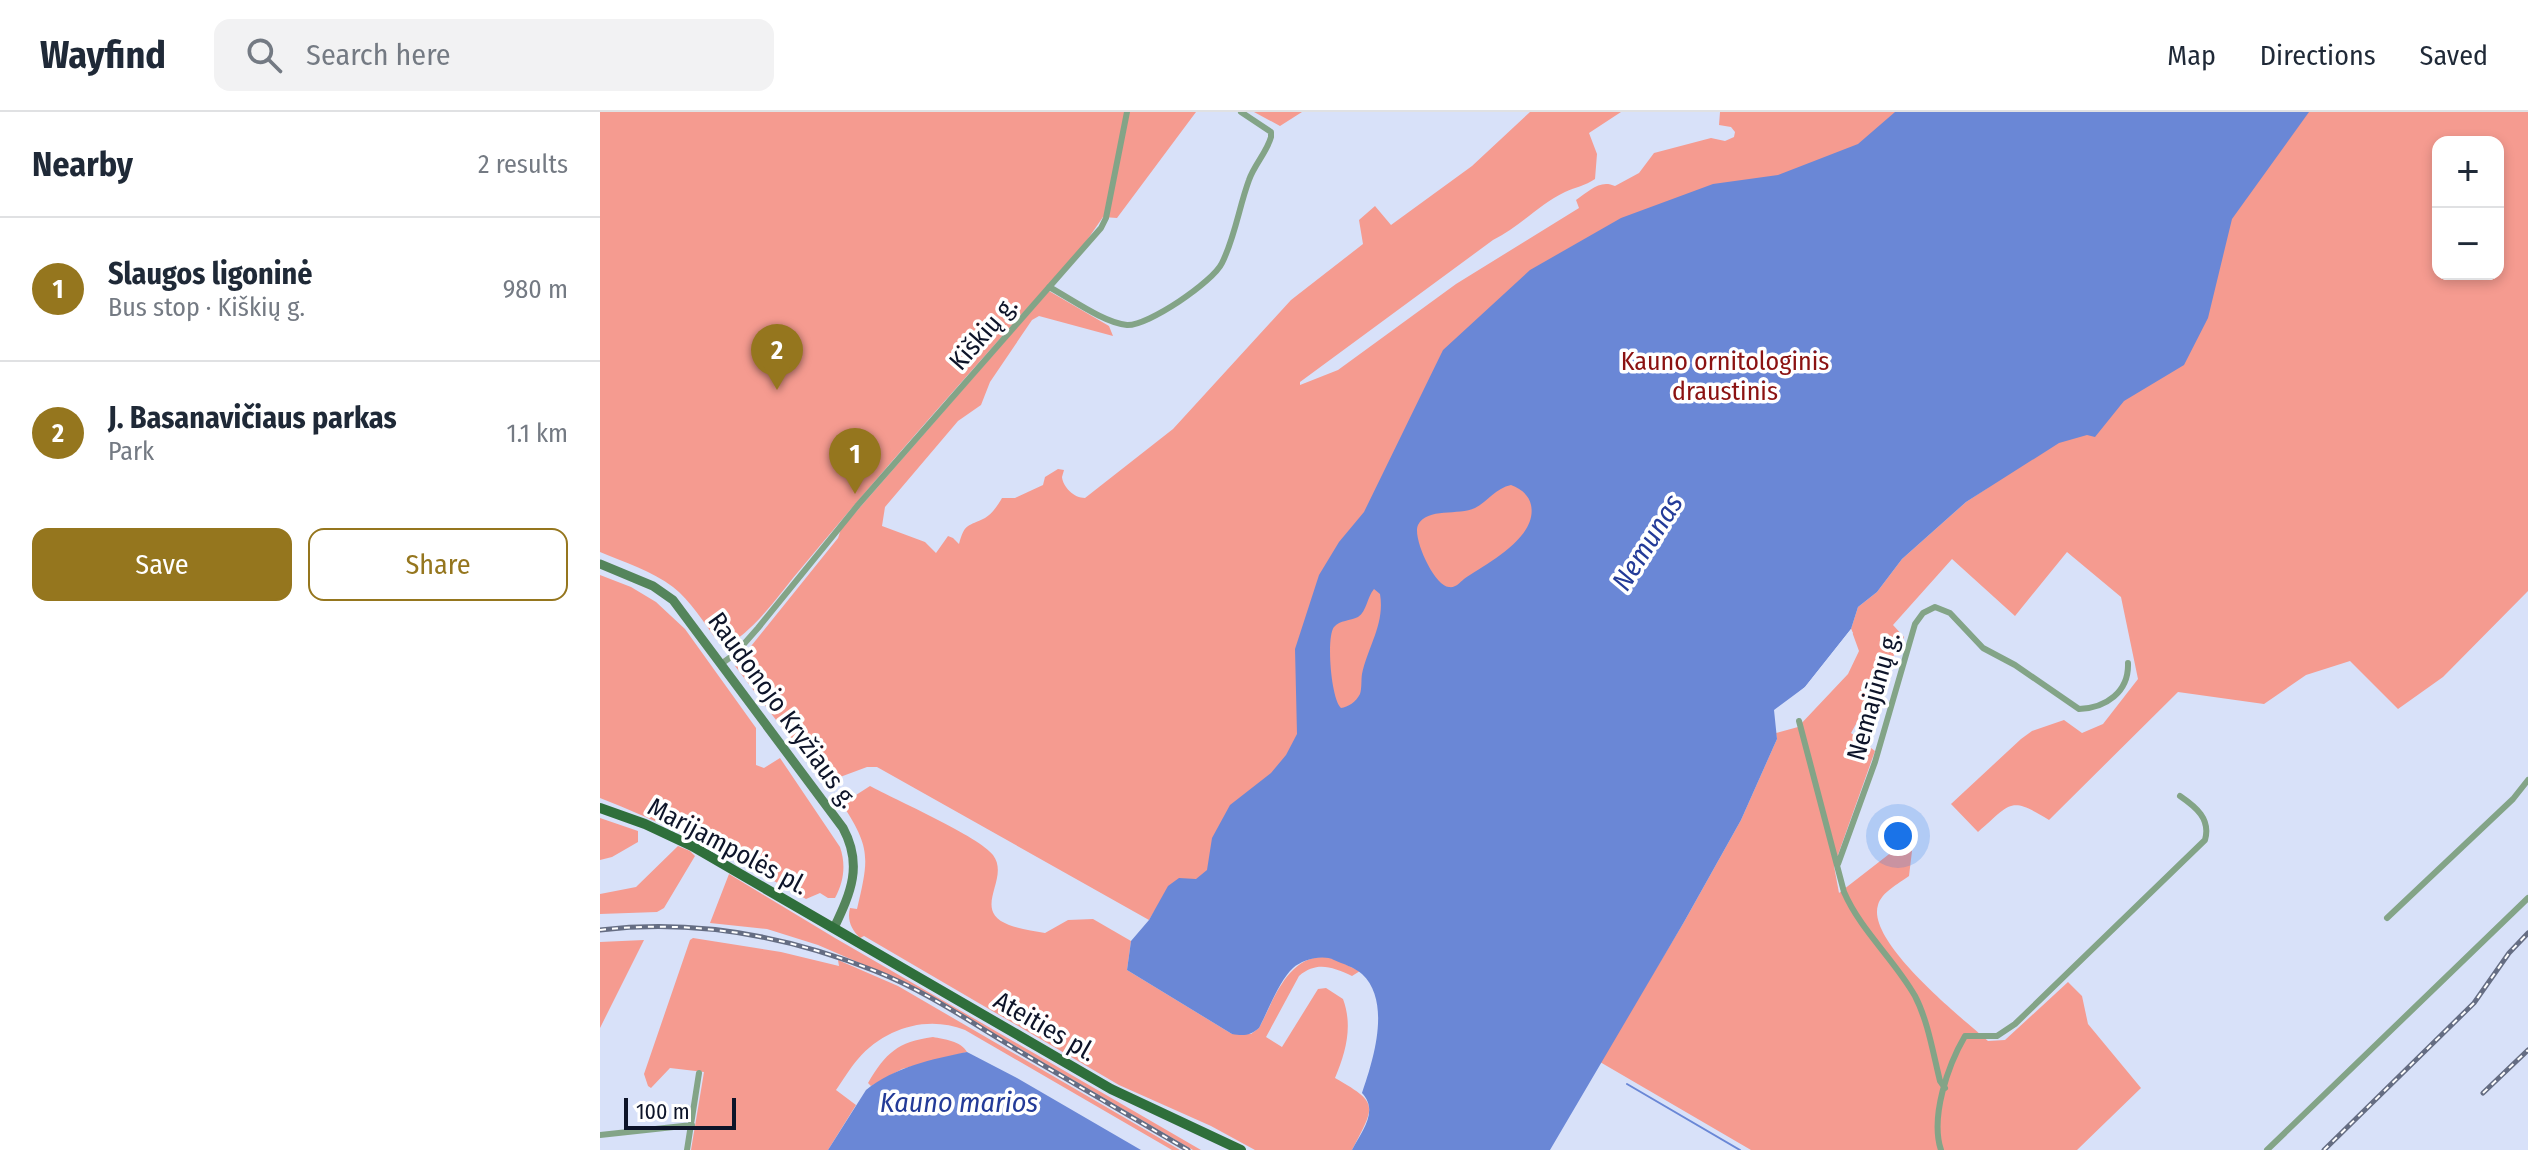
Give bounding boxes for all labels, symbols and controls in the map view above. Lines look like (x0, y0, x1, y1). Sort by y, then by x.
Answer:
search box (214, 19, 774, 91)
text: Wayfind (40, 32, 166, 78)
icon: search (242, 33, 286, 77)
text: Search here (306, 37, 451, 73)
text: Map (2167, 39, 2216, 72)
text: Directions (2260, 39, 2376, 72)
text: Saved (2420, 39, 2488, 72)
map controls (2432, 136, 2504, 280)
button: + (2432, 136, 2504, 208)
text: Nearby (32, 144, 133, 185)
text: 2 results (478, 149, 568, 180)
button: − (2432, 208, 2504, 280)
text: Slaugos ligoninė (108, 256, 312, 292)
text: 1 (53, 274, 64, 305)
text: 980 m (503, 274, 568, 305)
street label: Kiškių g. (943, 290, 1024, 377)
text: Bus stop · Kiškių g. (108, 292, 305, 323)
pin: 2 (751, 324, 803, 390)
park label: Kauno ornitologinis draustinis (1621, 346, 1829, 407)
text: J. Basanavičiaus parkas (108, 400, 397, 436)
text: 2 (52, 418, 64, 449)
text: 1.1 km (507, 418, 568, 449)
pin: 1 (829, 428, 881, 494)
text: Park (108, 436, 154, 467)
water label: Nemunas (1605, 488, 1690, 596)
button: Save (32, 528, 292, 601)
button: Share (308, 528, 568, 601)
street label: Raudonojo Kryžiaus g. (701, 606, 864, 814)
street label: Nemajūnų g. (1840, 628, 1907, 764)
street label: Marijampolės pl. (642, 791, 813, 902)
your location (1878, 816, 1918, 856)
street label: Ateities pl. (988, 985, 1101, 1068)
water label: Kauno marios (880, 1086, 1038, 1119)
scale bar (624, 1094, 736, 1130)
text: 100 m (636, 1098, 690, 1125)

